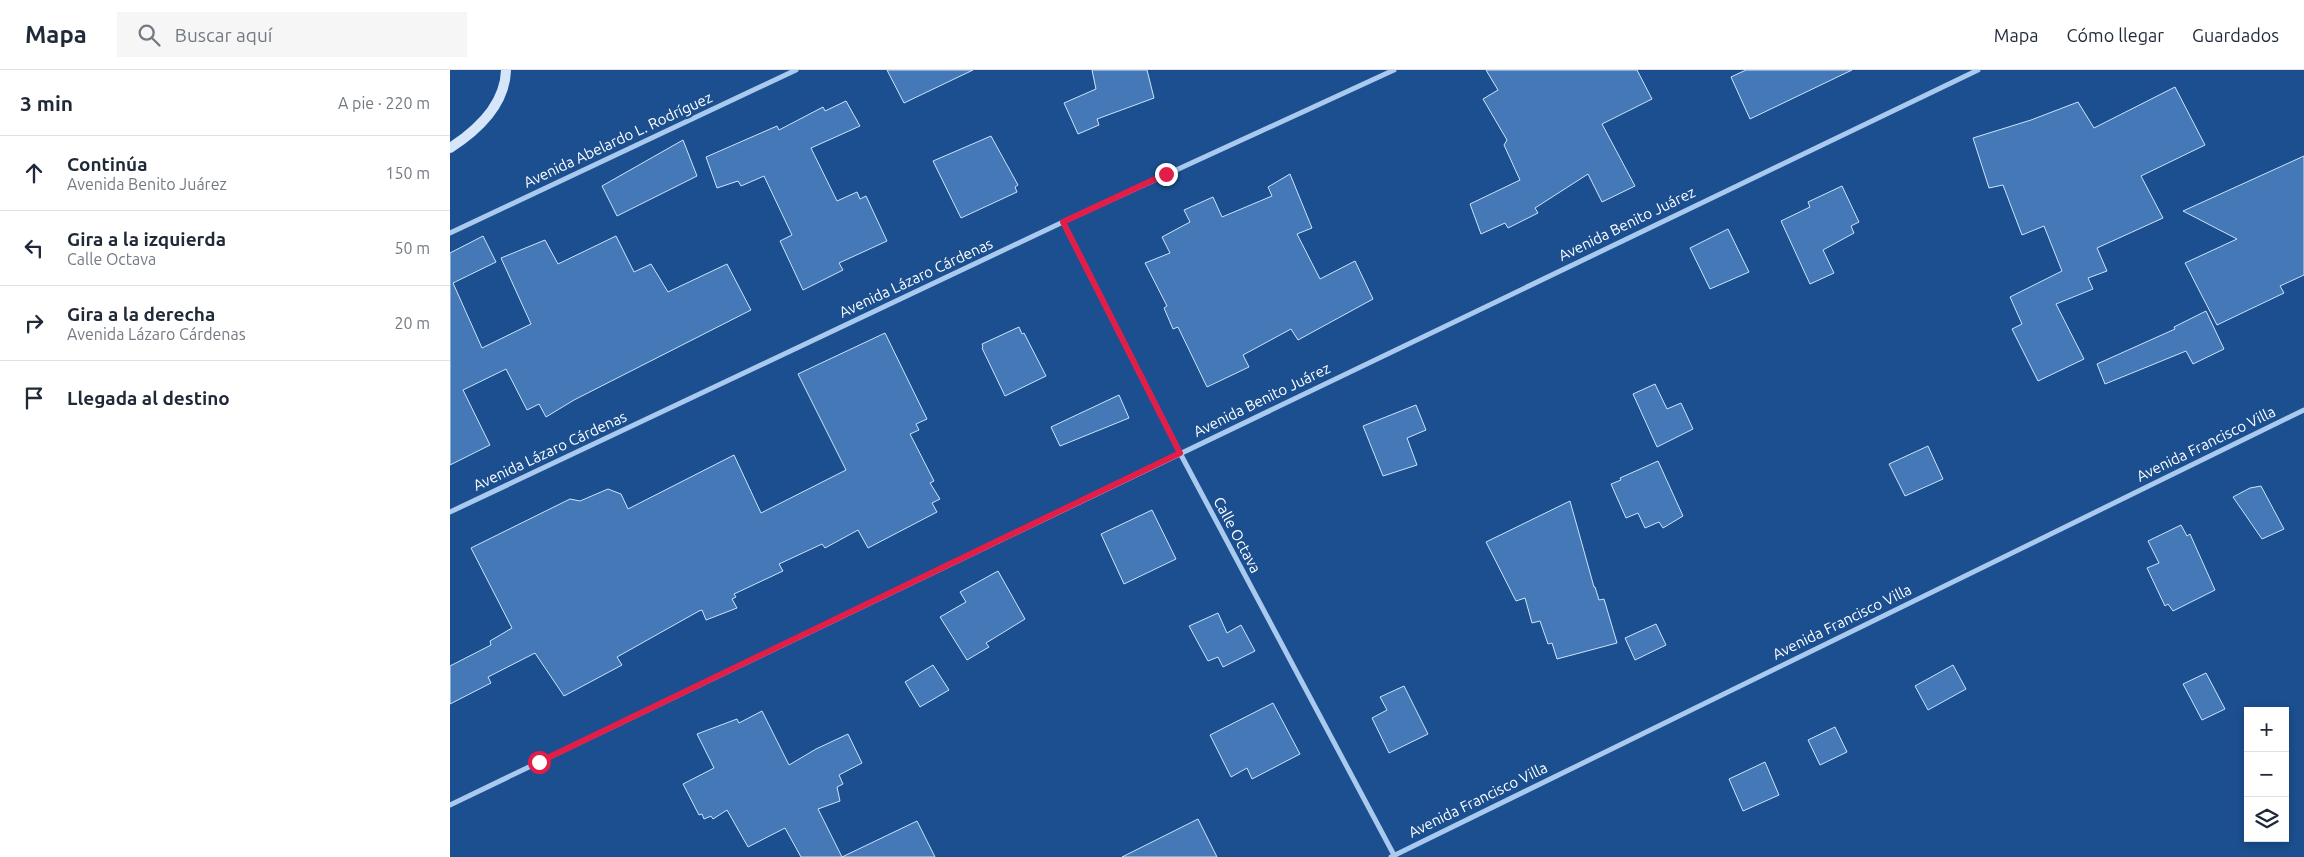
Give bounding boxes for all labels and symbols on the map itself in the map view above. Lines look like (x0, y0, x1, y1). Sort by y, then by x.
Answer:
street label: Avenida Abelardo L. Rodríguez (521, 88, 715, 191)
route end (1155, 163, 1178, 186)
street label: Avenida Benito Juárez (1556, 183, 1698, 264)
street label: Avenida Lázaro Cárdenas (836, 234, 995, 321)
street label: Avenida Benito Juárez (1191, 359, 1333, 440)
street label: Avenida Francisco Villa (2134, 403, 2278, 485)
street label: Avenida Lázaro Cárdenas (470, 407, 629, 494)
street label: Calle Octava (1210, 494, 1265, 576)
street label: Avenida Francisco Villa (1770, 581, 1914, 663)
route start (528, 751, 551, 774)
street label: Avenida Francisco Villa (1406, 759, 1550, 841)

